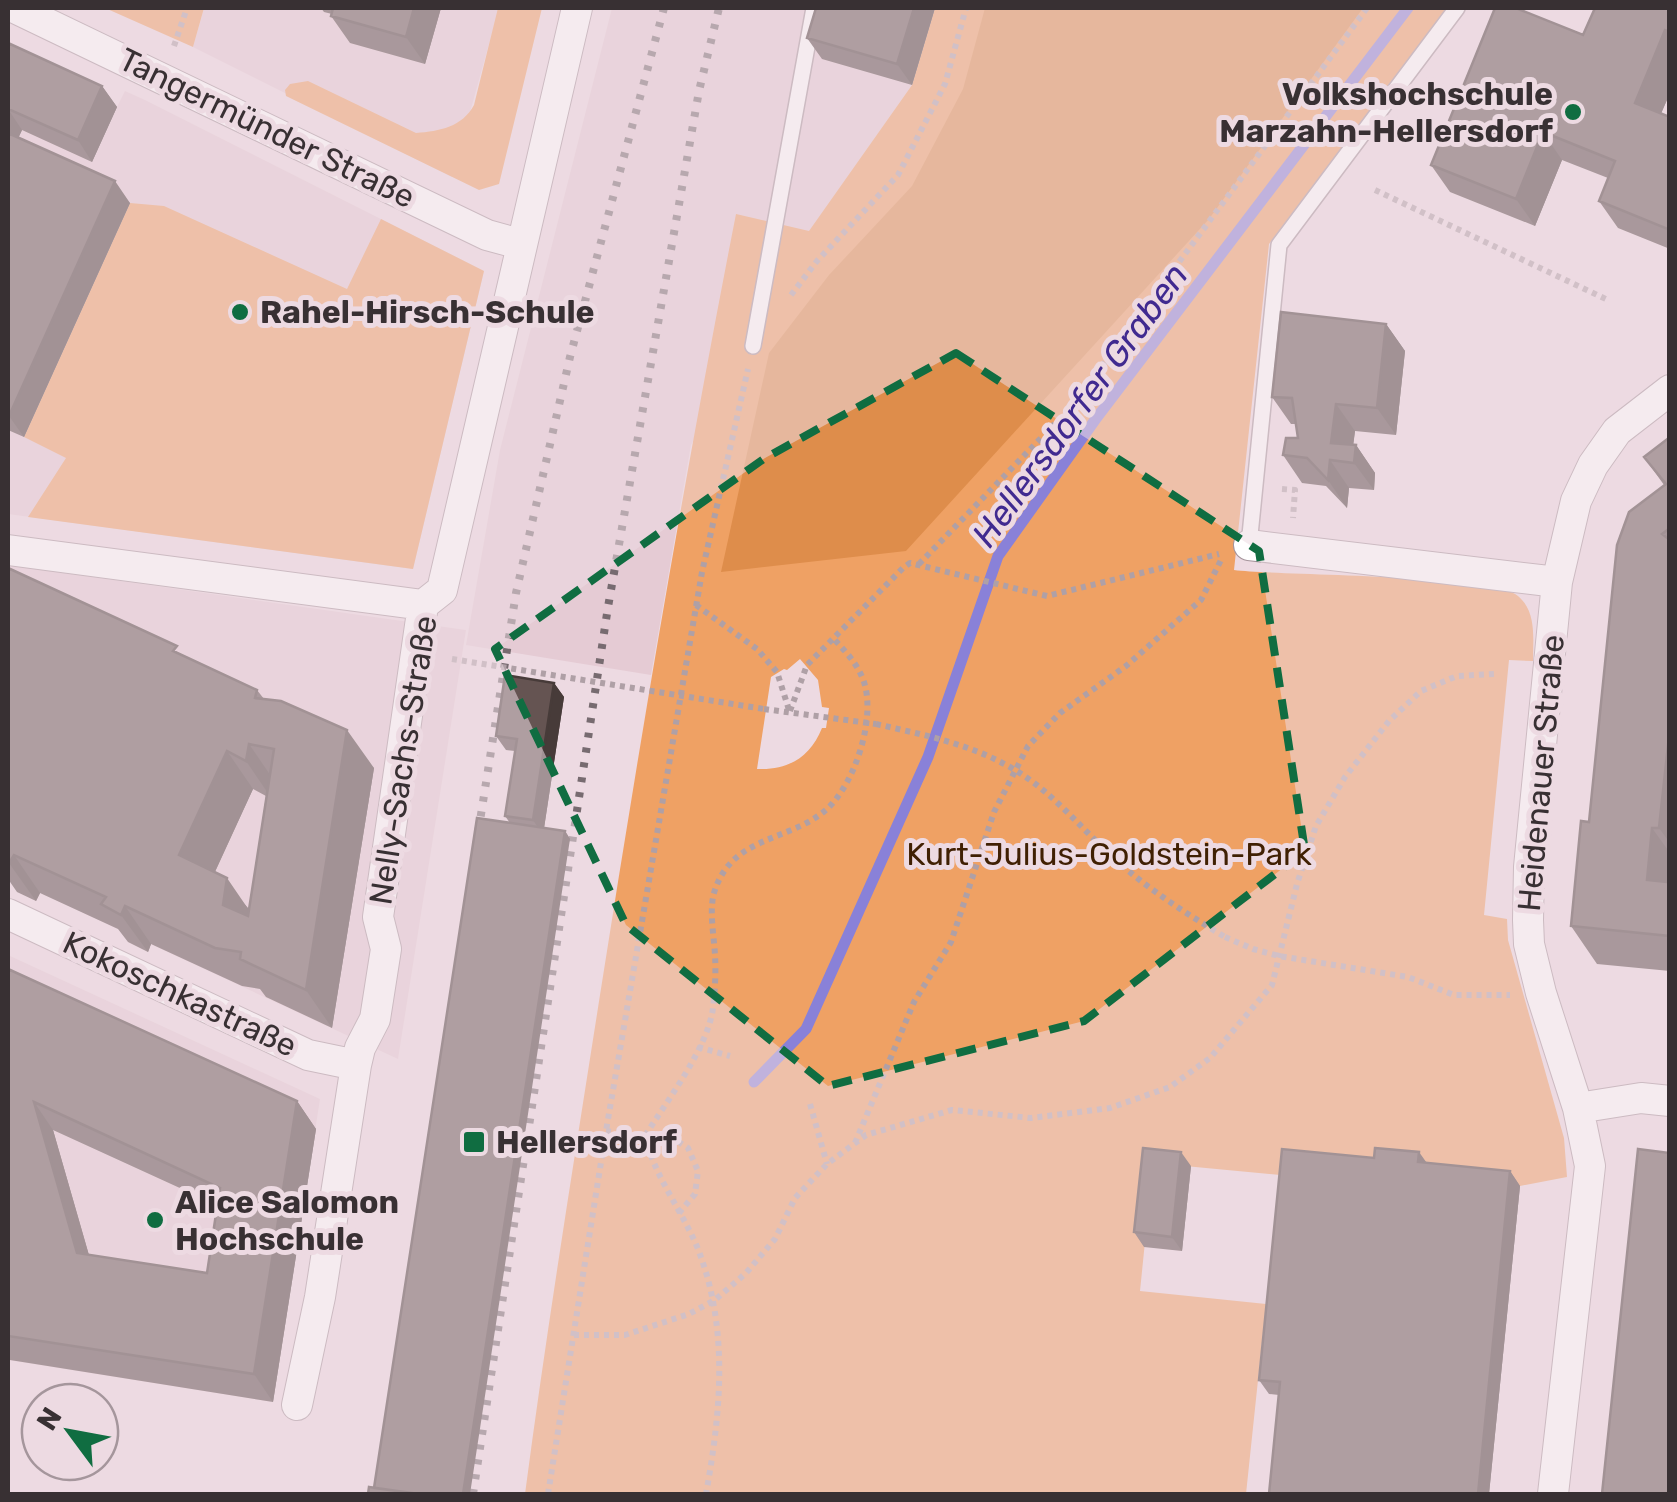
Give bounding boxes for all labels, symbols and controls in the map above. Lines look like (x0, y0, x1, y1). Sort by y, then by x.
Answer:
street label: Tangermünder Straße (113, 40, 421, 216)
place label: Volkshochschule Marzahn-Hellersdorf (1219, 75, 1554, 150)
marker: Volkshochschule Marzahn-Hellersdorf (1562, 101, 1584, 123)
water label: Hellersdorfer Graben (963, 255, 1197, 555)
place label: Rahel-Hirsch-Schule (260, 293, 595, 331)
marker: Rahel-Hirsch-Schule (229, 301, 251, 323)
street label: Nelly-Sachs-Straße (361, 613, 445, 907)
street label: Heidenauer Straße (1510, 633, 1572, 913)
park label: Kurt-Julius-Goldstein-Park (906, 835, 1312, 873)
street label: Kokoschkastraße (57, 923, 303, 1065)
place label: Hellersdorf (496, 1123, 678, 1161)
marker: Hellersdorf (461, 1129, 487, 1155)
place label: Alice Salomon Hochschule (175, 1183, 399, 1258)
marker: Alice Salomon Hochschule (144, 1209, 166, 1231)
north arrow (20, 1382, 120, 1482)
text: N (30, 1402, 69, 1436)

